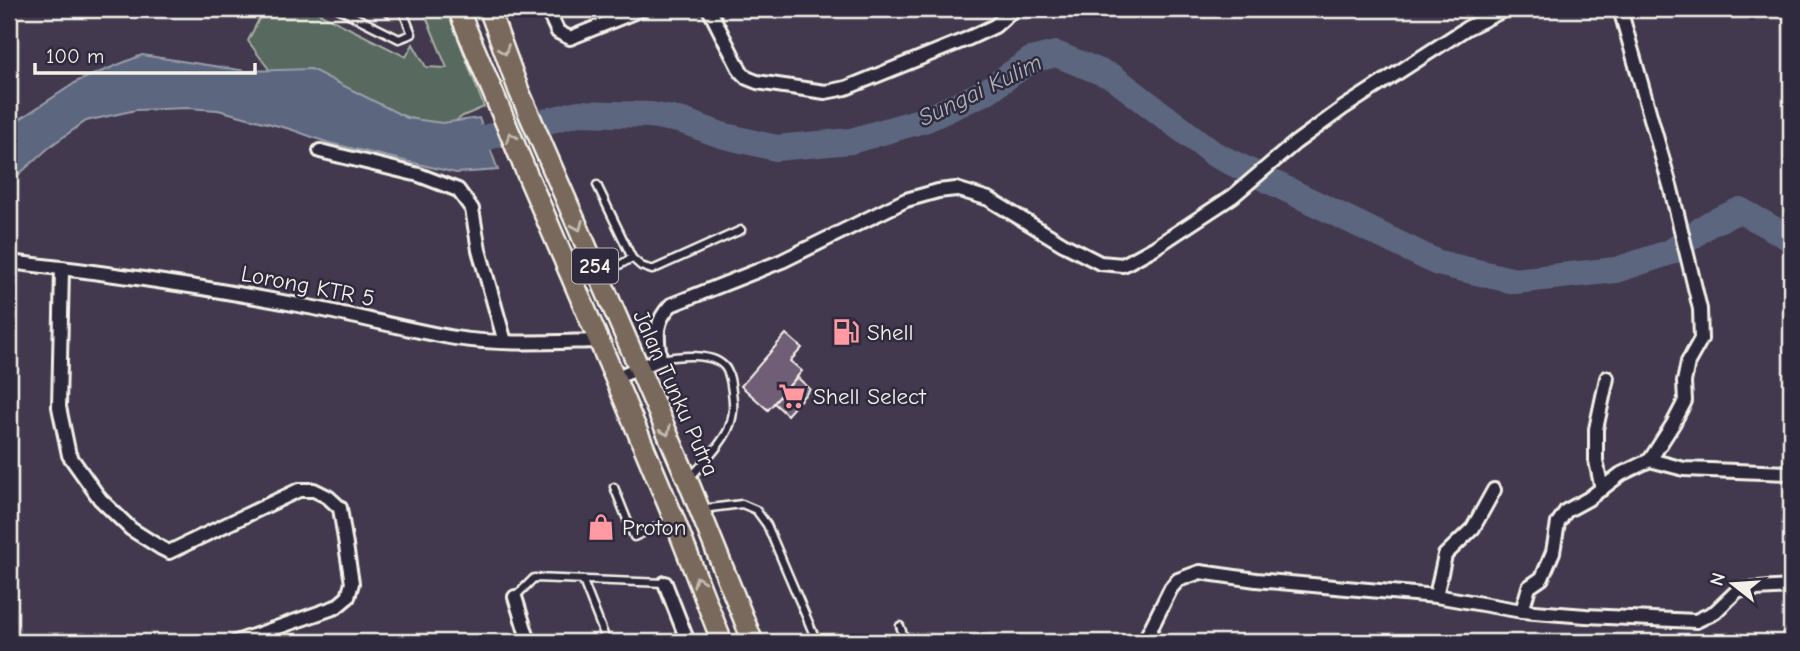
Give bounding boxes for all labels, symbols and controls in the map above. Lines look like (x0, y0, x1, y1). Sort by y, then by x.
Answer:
scale bar (35, 32, 256, 76)
one-way arrow (496, 43, 510, 55)
text: 100 m (46, 44, 104, 68)
water label: Sungai Kulim (914, 48, 1046, 132)
one-way arrow (505, 132, 519, 144)
one-way arrow (569, 219, 583, 231)
road number: 254 (572, 248, 618, 284)
street label: Lorong KTR 5 (239, 260, 377, 312)
street label: Jalan Tunku Putra (627, 306, 725, 480)
fuel station icon: Shell (831, 317, 861, 347)
place label: Shell (867, 319, 914, 346)
supermarket icon: Shell Select (777, 381, 807, 411)
place label: Shell Select (813, 383, 927, 410)
one-way arrow (658, 424, 672, 436)
shop icon: Proton (586, 512, 616, 542)
place label: Proton (622, 514, 686, 541)
north arrow (1699, 550, 1769, 620)
text: N (1705, 570, 1730, 588)
one-way arrow (692, 575, 706, 587)

